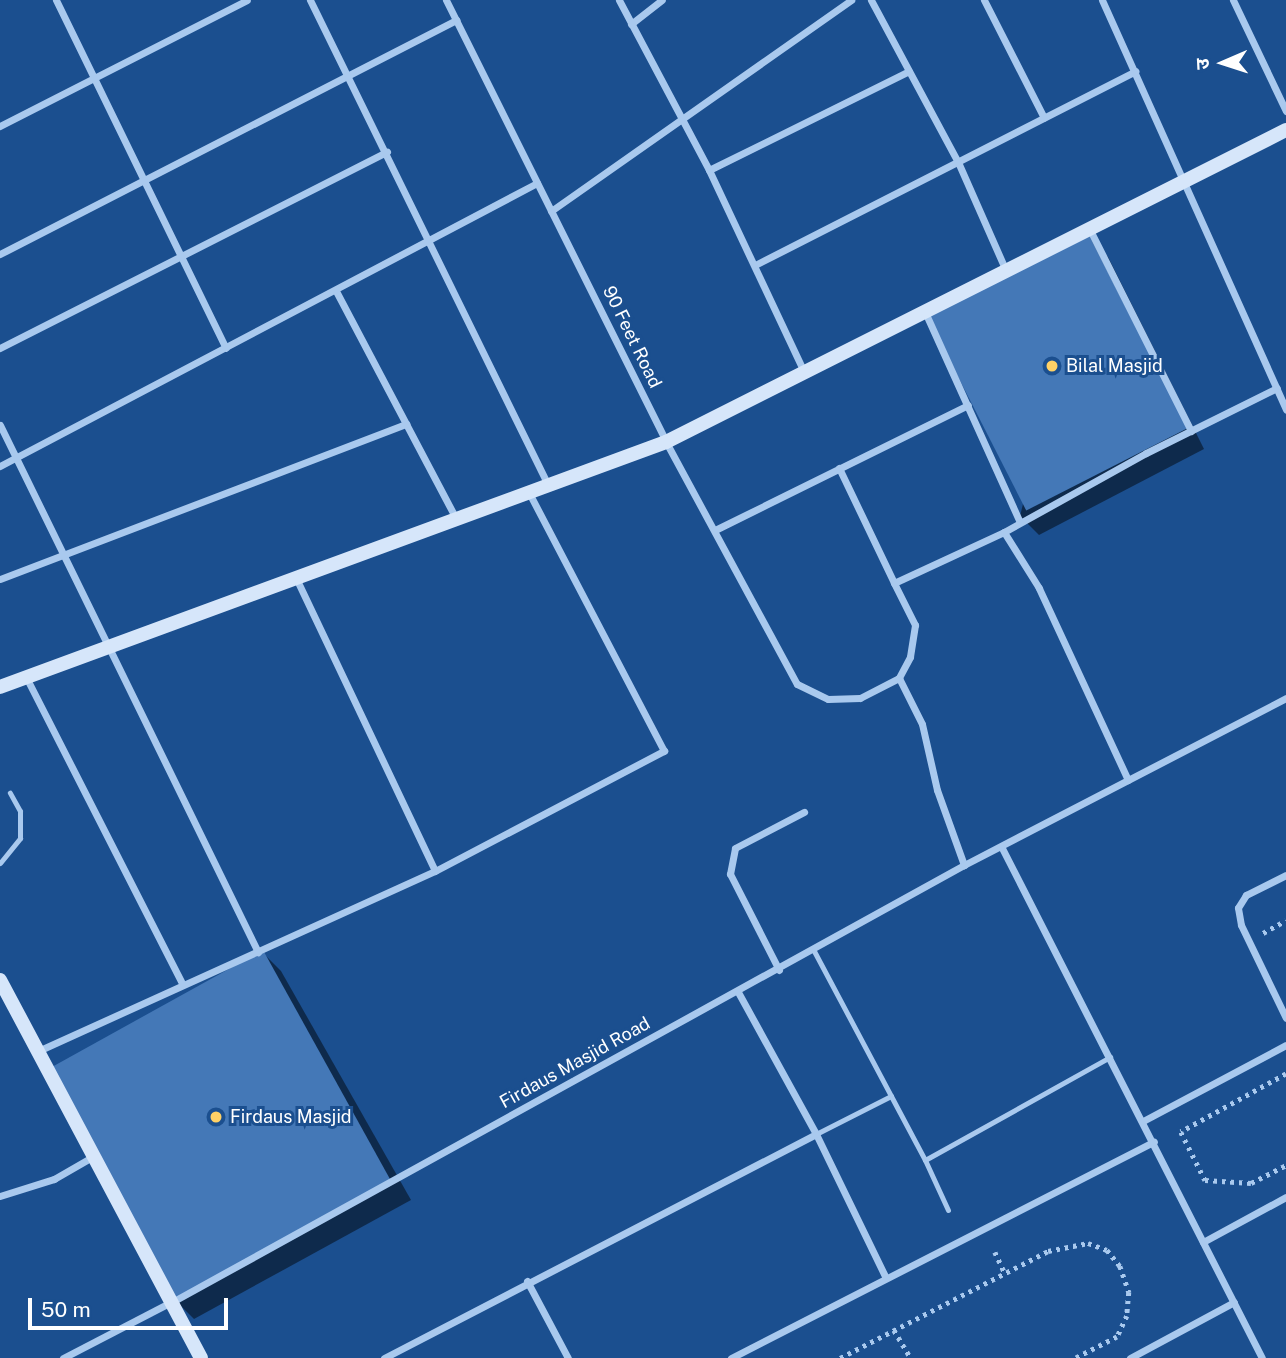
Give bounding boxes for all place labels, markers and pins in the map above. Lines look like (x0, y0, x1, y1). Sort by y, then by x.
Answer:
place label: Bilal Masjid (1066, 355, 1163, 377)
marker: Bilal Masjid (1044, 358, 1060, 374)
place label: Firdaus Masjid (230, 1106, 352, 1128)
marker: Firdaus Masjid (208, 1109, 224, 1125)

